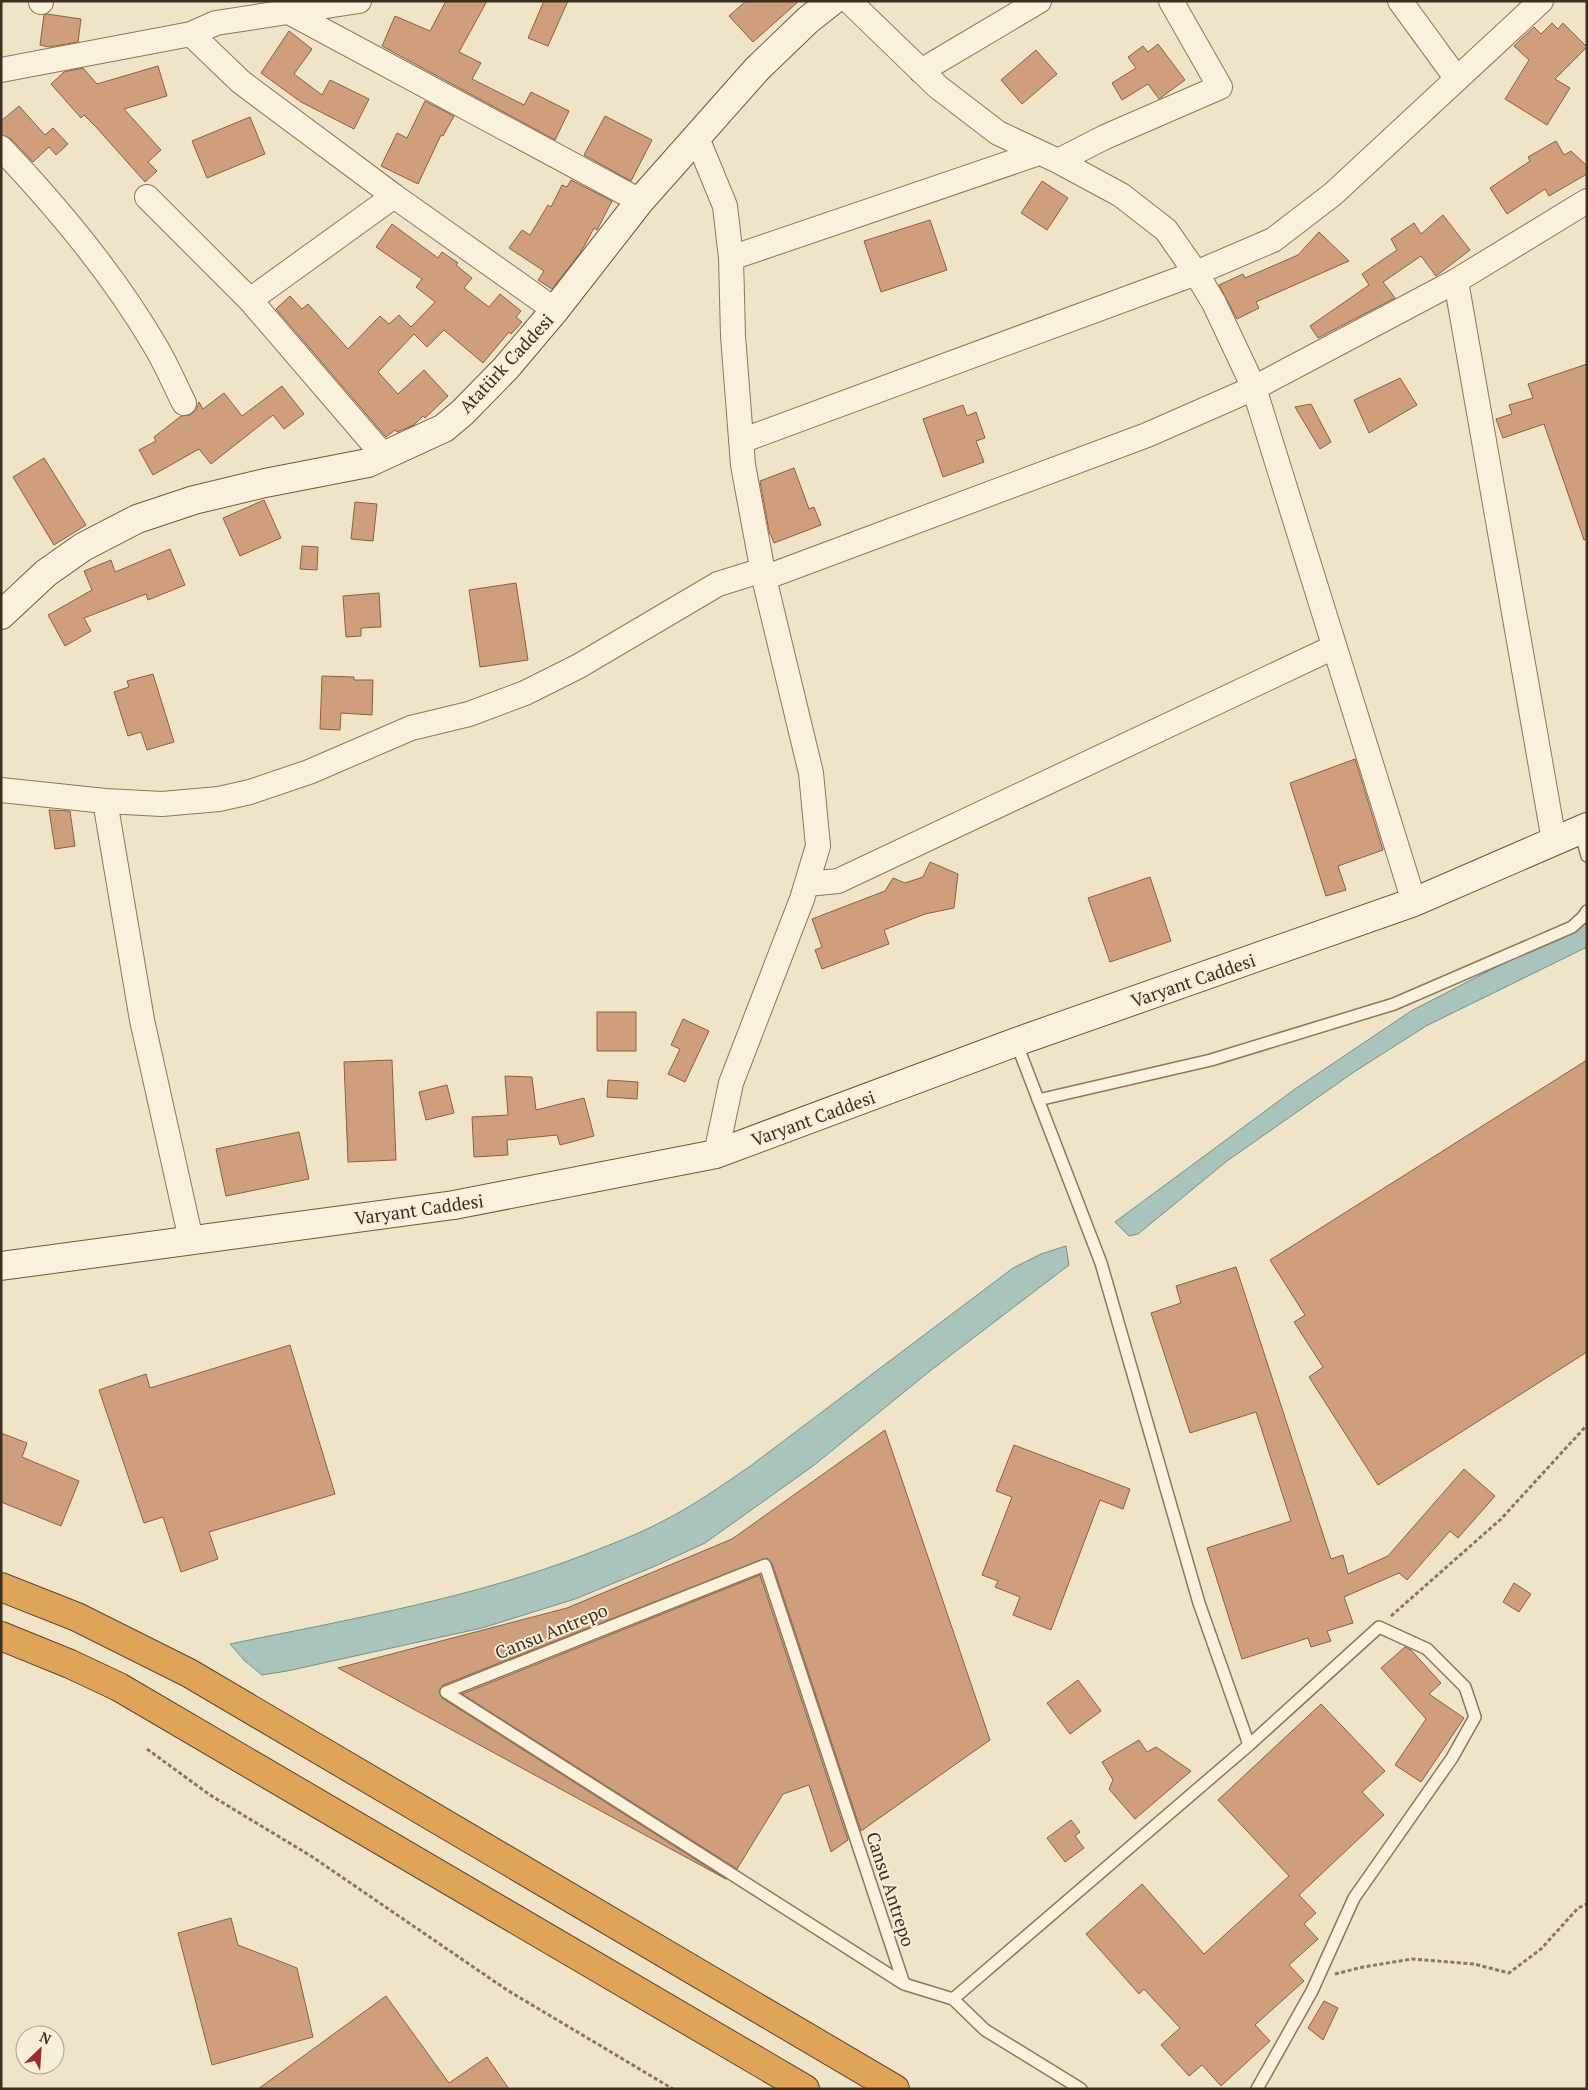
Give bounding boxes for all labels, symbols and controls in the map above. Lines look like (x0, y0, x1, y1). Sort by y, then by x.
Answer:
street label: Atatürk Caddesi (454, 308, 558, 418)
street label: Varyant Caddesi (1128, 947, 1258, 1013)
street label: Varyant Caddesi (748, 1084, 878, 1152)
street label: Varyant Caddesi (353, 1188, 485, 1230)
street label: Cansu Antrepo (491, 1598, 611, 1664)
street label: Cansu Antrepo (861, 1829, 921, 1949)
north arrow (15, 2025, 65, 2075)
text: N (37, 2027, 55, 2049)

